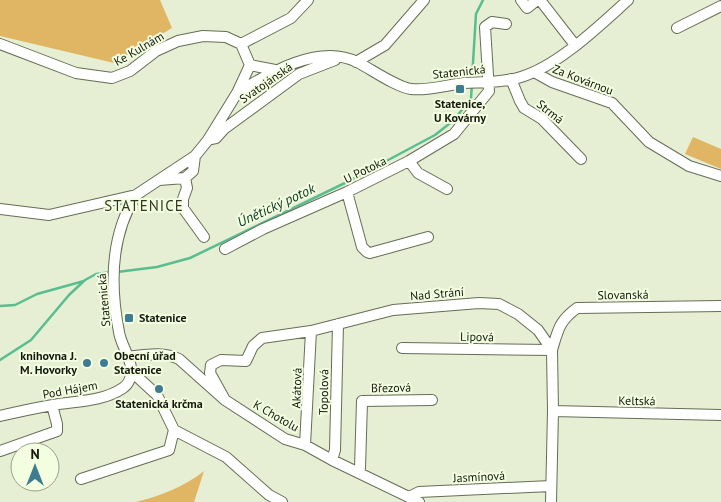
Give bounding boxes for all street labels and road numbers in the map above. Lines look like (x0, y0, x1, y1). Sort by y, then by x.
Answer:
street label: Ke Kulnám (111, 28, 166, 69)
street label: Svatojánská (236, 59, 295, 106)
street label: Statenická (432, 61, 486, 82)
street label: Za Kovárnou (551, 61, 616, 98)
street label: Strmá (534, 96, 567, 127)
street label: U Potoka (341, 153, 389, 186)
street label: Statenická (94, 273, 113, 327)
street label: Nad Strání (409, 284, 464, 303)
street label: Slovanská (597, 287, 649, 302)
street label: Lipová (460, 329, 494, 344)
street label: Akátová (288, 367, 305, 409)
street label: Topolová (316, 369, 331, 415)
street label: Pod Hájem (41, 377, 99, 402)
street label: Březová (371, 380, 411, 395)
street label: Keltská (618, 393, 656, 408)
street label: K Chotolu (251, 396, 302, 435)
street label: Jasmínová (452, 468, 505, 485)

